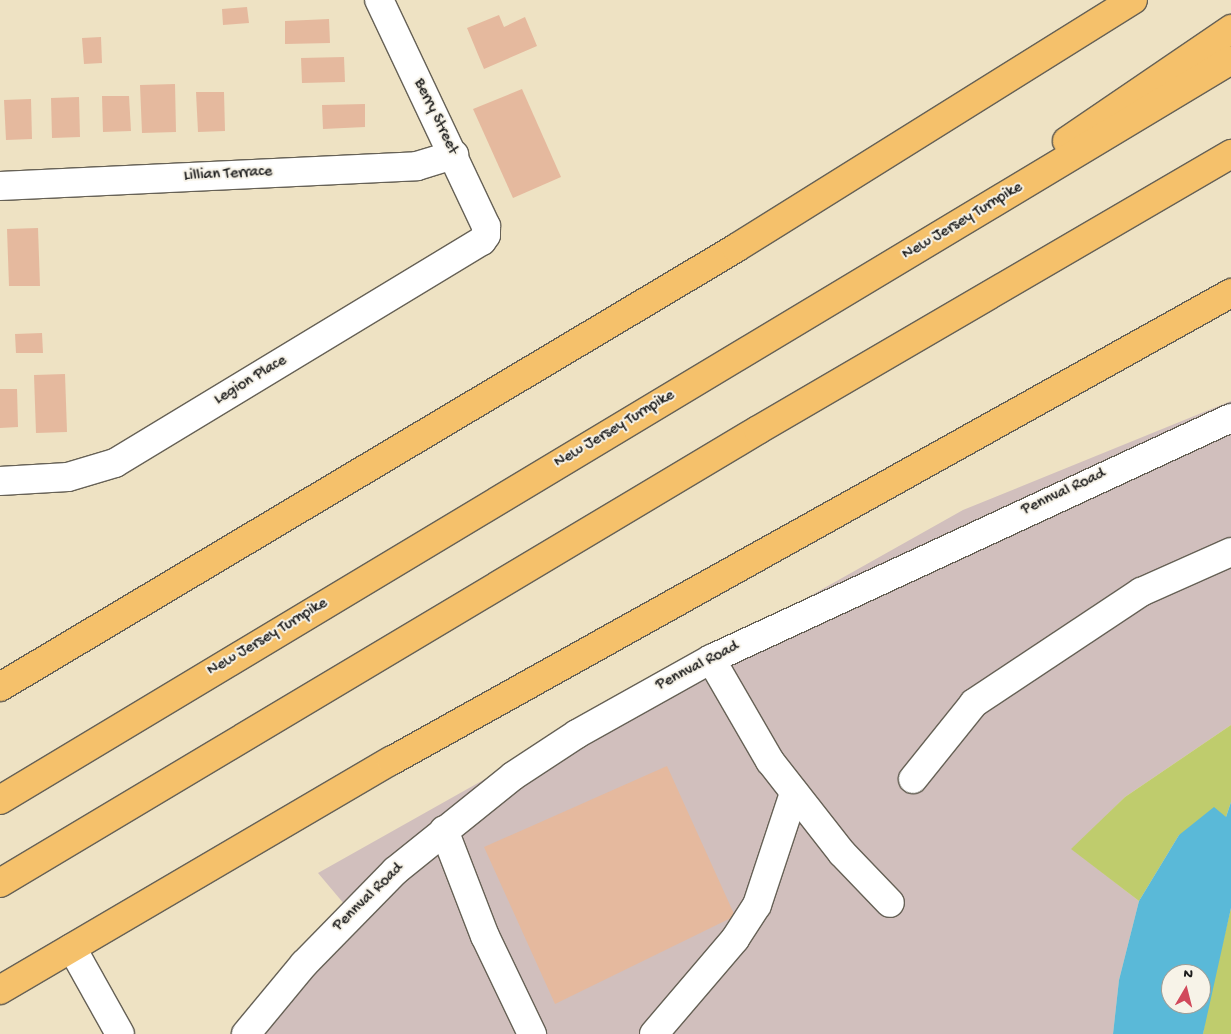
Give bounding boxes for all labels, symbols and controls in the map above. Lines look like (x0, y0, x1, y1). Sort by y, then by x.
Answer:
street label: Berry Street (408, 76, 462, 158)
street label: Lillian Terrace (183, 163, 273, 187)
street label: New Jersey Turnpike (899, 179, 1027, 265)
street label: Legion Place (211, 352, 291, 410)
street label: New Jersey Turnpike (551, 387, 679, 473)
street label: Pennval Road (1019, 465, 1109, 521)
street label: New Jersey Turnpike (204, 595, 332, 681)
street label: Pennval Road (653, 638, 743, 696)
street label: Pennval Road (330, 860, 408, 936)
north arrow (1161, 964, 1211, 1014)
text: N (1182, 966, 1194, 984)

